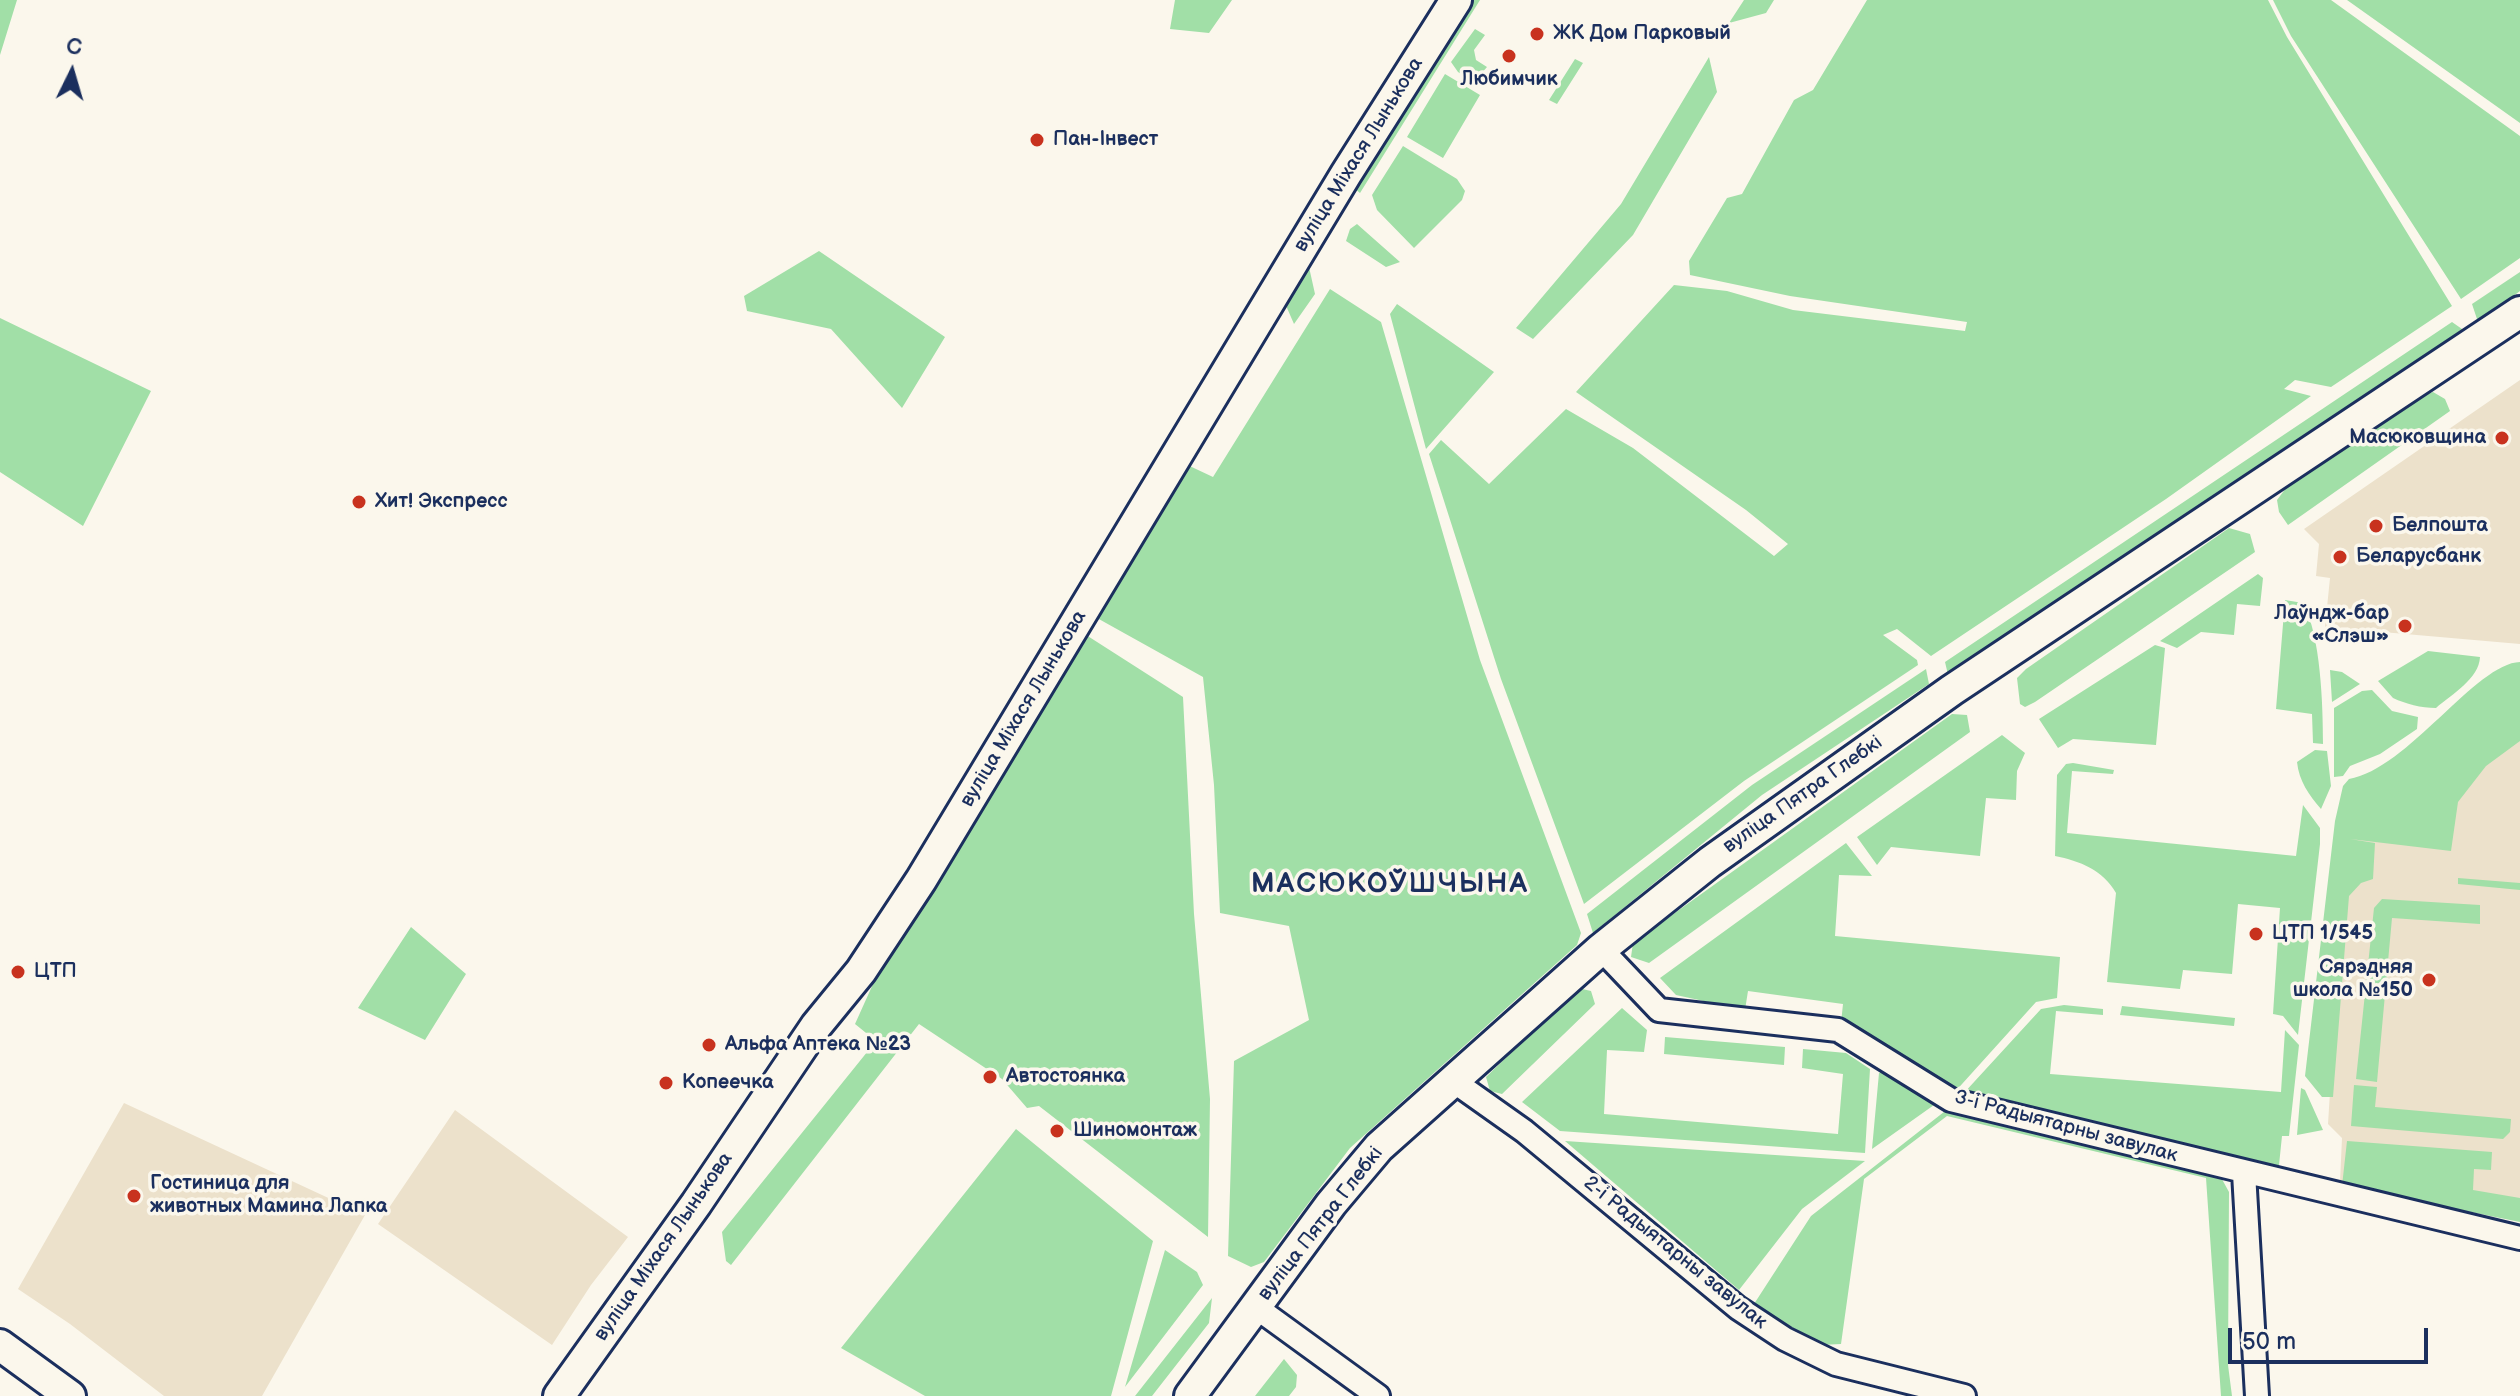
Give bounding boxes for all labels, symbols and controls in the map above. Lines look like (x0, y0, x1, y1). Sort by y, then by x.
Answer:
place label: ЖК Дом Парковый (1553, 22, 1731, 46)
marker: ЖК Дом Парковый (1528, 25, 1546, 43)
north arrow (32, 32, 112, 112)
text: С (65, 33, 83, 62)
marker: Любимчик (1500, 47, 1518, 65)
street label: вуліца Міхася Лынькова (1289, 53, 1429, 257)
place label: Любимчик (1460, 68, 1558, 92)
place label: Пан-Інвест (1053, 128, 1158, 152)
marker: Пан-Інвест (1028, 131, 1046, 149)
place label: Масюковщина (2349, 426, 2486, 450)
marker: Масюковщина (2493, 429, 2511, 447)
place label: Хит! Экспресс (375, 490, 507, 514)
marker: Хит! Экспресс (350, 493, 368, 511)
place label: Белпошта (2392, 514, 2488, 538)
marker: Белпошта (2367, 517, 2385, 535)
place label: Беларусбанк (2356, 545, 2481, 569)
marker: Беларусбанк (2331, 548, 2349, 566)
place label: Лаўндж-бар «Слэш» (2274, 602, 2389, 649)
street label: вуліца Міхася Лынькова (956, 606, 1092, 812)
marker: Лаўндж-бар «Слэш» (2396, 617, 2414, 635)
street label: вуліца Пятра Глебкі (1719, 731, 1887, 859)
district label: МАСЮКОЎШЧЫНА (1251, 868, 1529, 902)
place label: ЦТП 1/545 (2272, 922, 2373, 946)
marker: ЦТП 1/545 (2247, 925, 2265, 943)
place label: Сярэдняя школа №150 (2293, 956, 2413, 1003)
place label: ЦТП (34, 960, 77, 984)
marker: ЦТП (9, 963, 27, 981)
marker: Сярэдняя школа №150 (2420, 971, 2438, 989)
place label: Альфа Аптека №23 (725, 1033, 911, 1057)
marker: Альфа Аптека №23 (700, 1036, 718, 1054)
place label: Автостоянка (1006, 1065, 1125, 1089)
marker: Автостоянка (981, 1068, 999, 1086)
place label: Копеечка (682, 1071, 774, 1095)
marker: Копеечка (657, 1074, 675, 1092)
street label: 3-і Радыятарны завулак (1952, 1086, 2180, 1168)
place label: Шиномонтаж (1073, 1119, 1197, 1143)
marker: Шиномонтаж (1048, 1122, 1066, 1140)
street label: вуліца Пятра Глебкі (1253, 1142, 1389, 1306)
street label: вуліца Міхася Лынькова (590, 1148, 738, 1346)
street label: 2-і Радыятарны завулак (1578, 1171, 1772, 1335)
place label: Гостиница для животных Мамина Лапка (150, 1172, 387, 1219)
marker: Гостиница для животных Мамина Лапка (125, 1187, 143, 1205)
scale bar (2232, 1312, 2432, 1362)
text: 50 m (2242, 1327, 2296, 1356)

